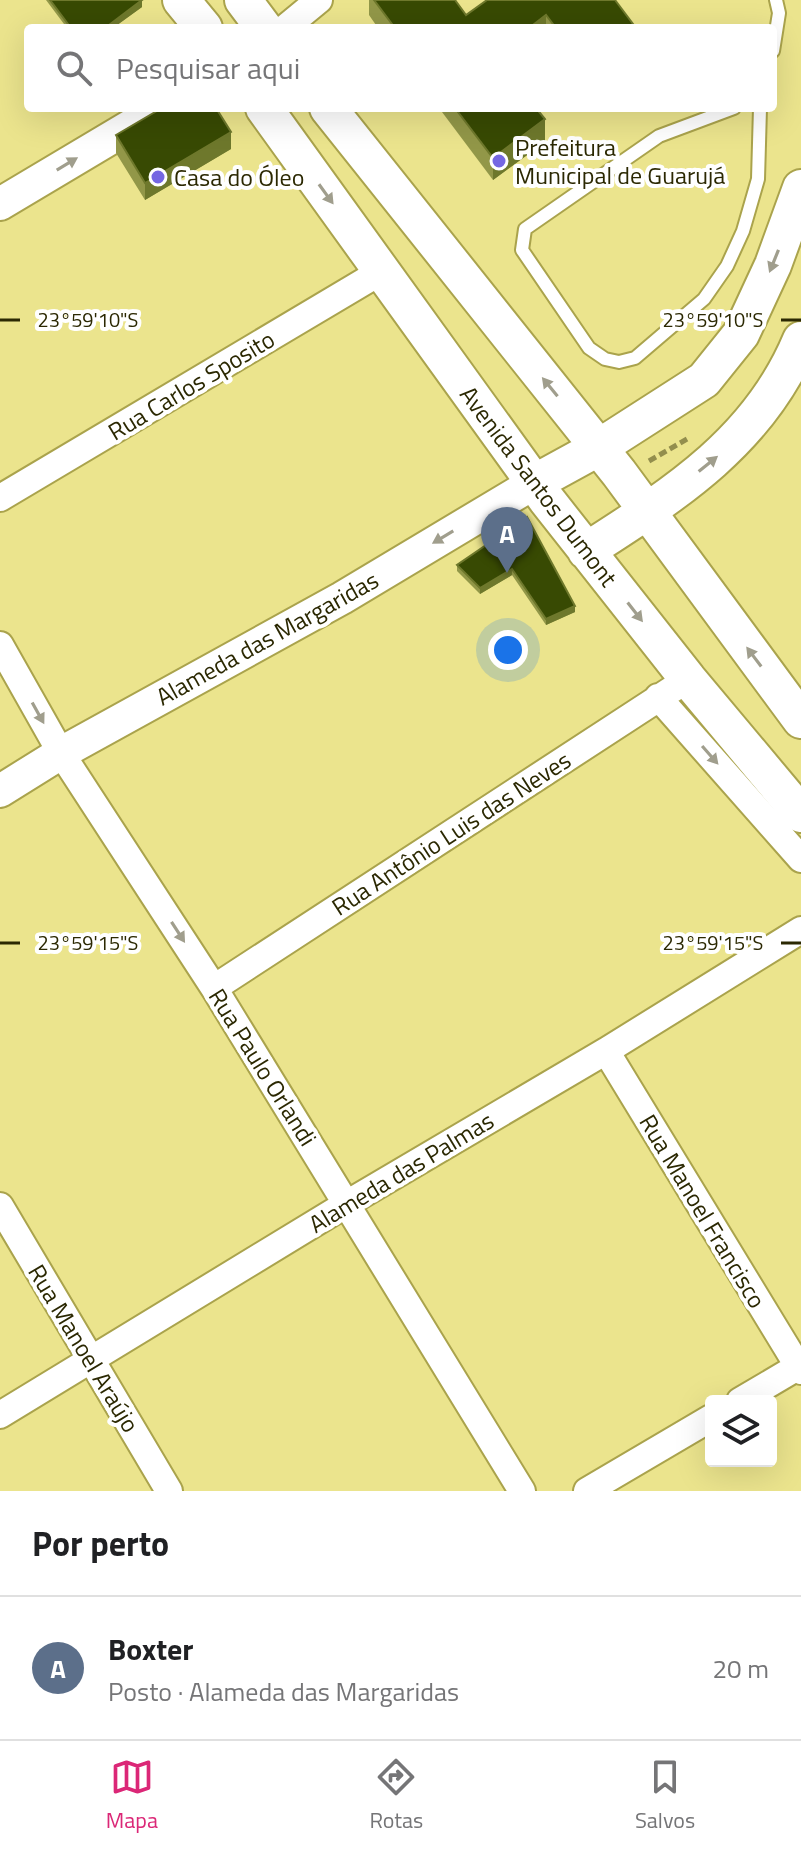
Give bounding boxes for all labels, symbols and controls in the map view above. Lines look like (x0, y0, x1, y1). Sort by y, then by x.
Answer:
search box (24, 24, 777, 112)
text: Pesquisar aqui (116, 45, 300, 91)
icon: search (52, 46, 96, 90)
place label: Prefeitura Municipal de Guarujá (515, 129, 725, 193)
marker: Prefeitura Municipal de Guarujá (490, 152, 508, 170)
one-way arrow (56, 157, 78, 171)
place label: Casa do Óleo (174, 159, 304, 195)
marker: Casa do Óleo (149, 168, 167, 186)
one-way arrow (318, 183, 334, 205)
one-way arrow (767, 249, 780, 273)
text: 23°59'10"S (38, 304, 138, 335)
text: 23°59'10"S (663, 304, 763, 335)
street label: Rua Carlos Sposito (101, 321, 281, 449)
one-way arrow (542, 377, 559, 397)
street label: Avenida Santos Dumont (454, 380, 624, 592)
one-way arrow (698, 457, 718, 473)
pin: A (481, 507, 533, 573)
one-way arrow (432, 530, 454, 544)
street label: Alameda das Margaridas (149, 562, 385, 714)
one-way arrow (626, 602, 643, 622)
your location (488, 630, 528, 670)
one-way arrow (747, 647, 763, 668)
one-way arrow (31, 702, 45, 724)
street label: Rua Antônio Luis das Neves (324, 742, 578, 924)
one-way arrow (700, 746, 718, 765)
one-way arrow (170, 921, 184, 943)
text: 23°59'15"S (38, 927, 138, 958)
text: 23°59'15"S (663, 927, 763, 958)
street label: Rua Paulo Orlandi (200, 981, 326, 1153)
street label: Alameda das Palmas (302, 1102, 500, 1242)
street label: Rua Manoel Francisco (631, 1107, 775, 1315)
street label: Rua Manoel Araújo (19, 1257, 149, 1439)
map controls (705, 1395, 777, 1467)
button: layers (705, 1395, 777, 1467)
text: Por perto (32, 1517, 169, 1569)
text: Boxter (108, 1626, 194, 1672)
text: A (50, 1649, 66, 1688)
text: 20 m (712, 1649, 769, 1688)
text: Posto · Alameda das Margaridas (108, 1672, 459, 1711)
tab: Mapa (106, 1755, 158, 1837)
tab: Rotas (369, 1755, 423, 1837)
tab: Salvos (635, 1755, 695, 1837)

